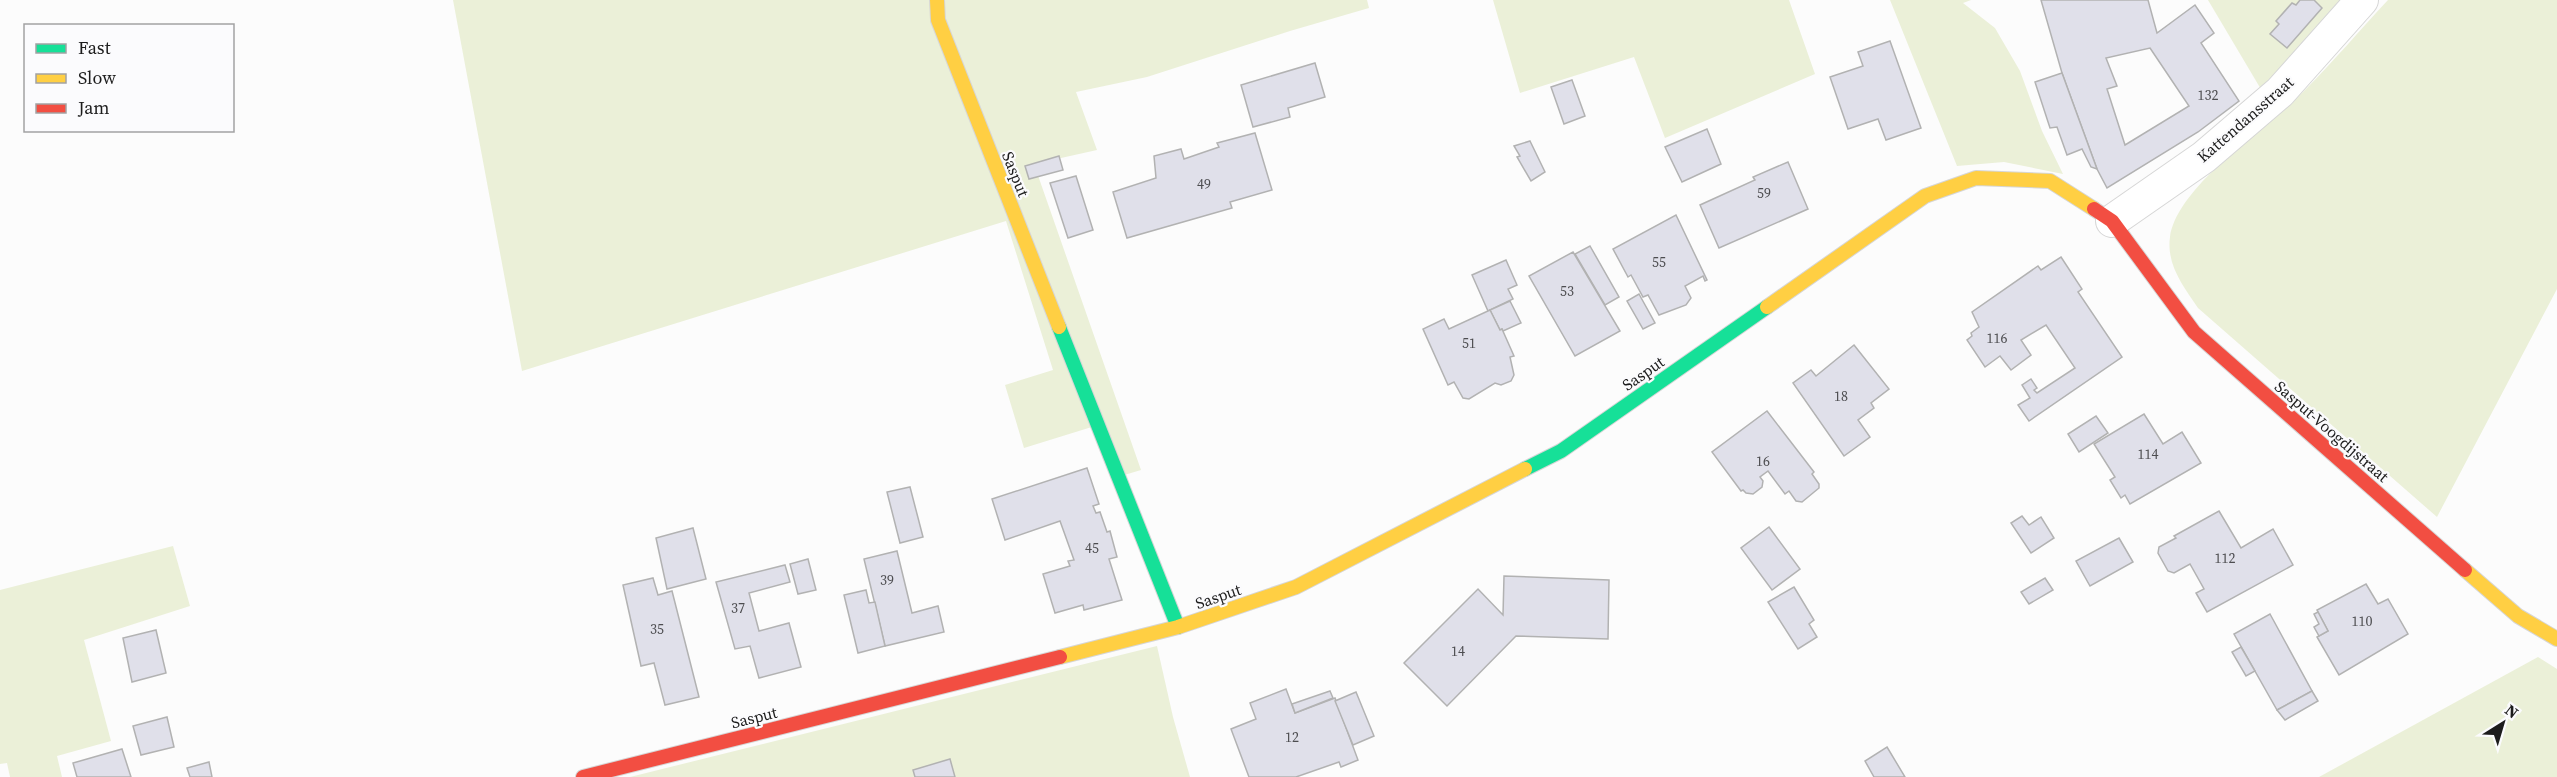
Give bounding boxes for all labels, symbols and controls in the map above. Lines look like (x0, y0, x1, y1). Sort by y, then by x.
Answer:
legend (24, 24, 234, 132)
text: Fast (78, 35, 111, 60)
text: Slow (78, 65, 116, 90)
street label: Kattendansstraat (2192, 71, 2298, 167)
house number: 132 (2198, 85, 2219, 105)
text: Jam (77, 95, 110, 120)
street label: Sasput (997, 148, 1035, 201)
house number: 49 (1197, 174, 1211, 194)
house number: 59 (1757, 183, 1771, 203)
house number: 55 (1652, 252, 1666, 272)
house number: 53 (1560, 281, 1574, 301)
house number: 116 (1987, 328, 2008, 348)
house number: 51 (1462, 333, 1476, 353)
street label: Sasput (1618, 350, 1669, 395)
street label: Sasput-Voogdijstraat (2270, 375, 2394, 487)
house number: 18 (1834, 386, 1848, 406)
house number: 114 (2138, 444, 2159, 464)
house number: 16 (1756, 451, 1770, 471)
house number: 45 (1085, 538, 1099, 558)
house number: 112 (2215, 548, 2236, 568)
house number: 39 (880, 570, 894, 590)
street label: Sasput (1192, 578, 1244, 614)
house number: 37 (731, 598, 745, 618)
house number: 110 (2352, 611, 2373, 631)
house number: 35 (650, 619, 664, 639)
house number: 14 (1451, 641, 1465, 661)
north arrow (2473, 693, 2533, 753)
text: N (2501, 699, 2524, 724)
street label: Sasput (729, 700, 780, 733)
house number: 12 (1285, 727, 1299, 747)

